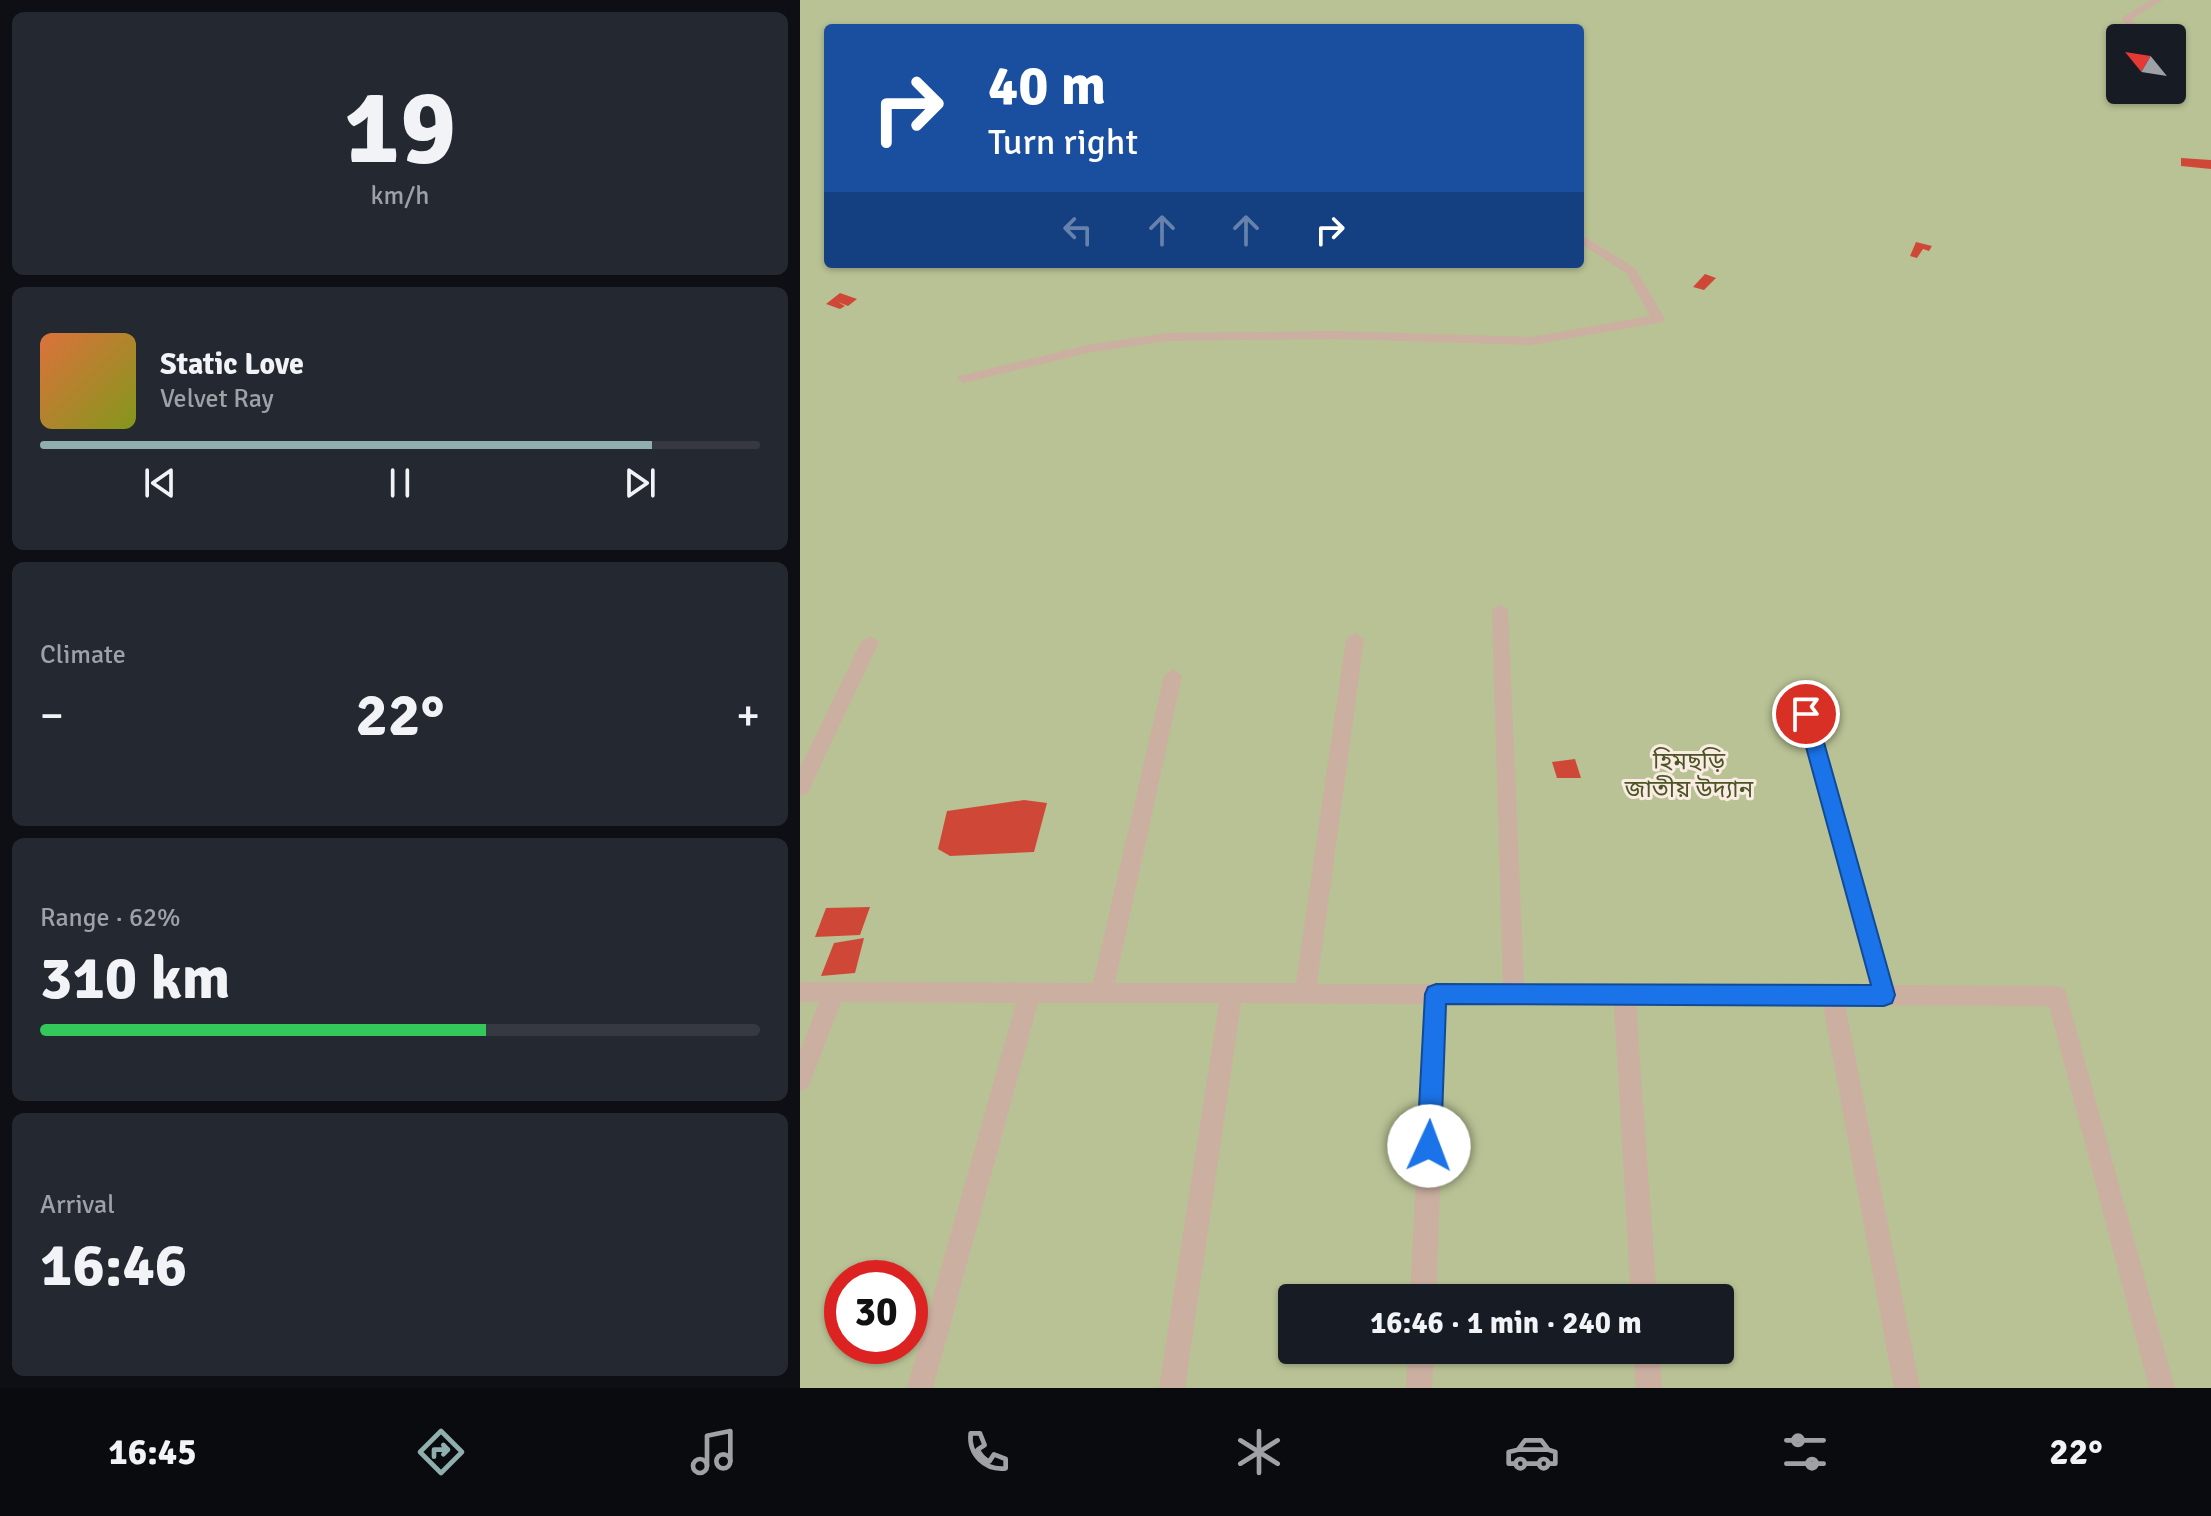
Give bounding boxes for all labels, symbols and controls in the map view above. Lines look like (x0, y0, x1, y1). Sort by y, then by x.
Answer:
north arrow (2106, 24, 2186, 104)
map controls (2106, 24, 2186, 104)
text: 40 m (988, 51, 1106, 120)
icon: right (856, 56, 960, 160)
text: 19 (344, 64, 456, 192)
text: Turn right (988, 120, 1138, 165)
text: km/h (371, 180, 429, 212)
icon: left (1056, 208, 1100, 252)
icon: ahead (1140, 208, 1184, 252)
icon: ahead (1224, 208, 1268, 252)
icon: right (1308, 208, 1352, 252)
text: Static Love (160, 346, 304, 383)
text: Velvet Ray (160, 383, 274, 415)
icon: previous (138, 461, 182, 505)
icon: pause (378, 461, 422, 505)
icon: next (618, 461, 662, 505)
text: Climate (40, 639, 126, 671)
text: 22° (356, 679, 444, 753)
pin (1772, 680, 1840, 748)
text: − (40, 689, 64, 743)
text: + (736, 689, 760, 743)
icon: arrive (1784, 692, 1828, 736)
park label: হিমছড়ি জাতীয় উদ্যান (1624, 746, 1754, 804)
text: Range · 62% (40, 902, 181, 934)
text: 310 km (40, 942, 230, 1016)
position arrow (1387, 1104, 1471, 1188)
text: Arrival (40, 1189, 115, 1221)
text: 16:46 (40, 1229, 187, 1303)
speed limit sign: 30 (824, 1260, 928, 1364)
text: 16:46 · 1 min · 240 m (1370, 1305, 1642, 1342)
icon: directions (413, 1424, 469, 1480)
icon: music (686, 1424, 742, 1480)
icon: phone (959, 1424, 1015, 1480)
icon: climate (1231, 1424, 1287, 1480)
icon: car (1504, 1424, 1560, 1480)
icon: filters (1777, 1424, 1833, 1480)
text: 16:45 (108, 1430, 197, 1475)
text: 22° (2049, 1430, 2103, 1475)

